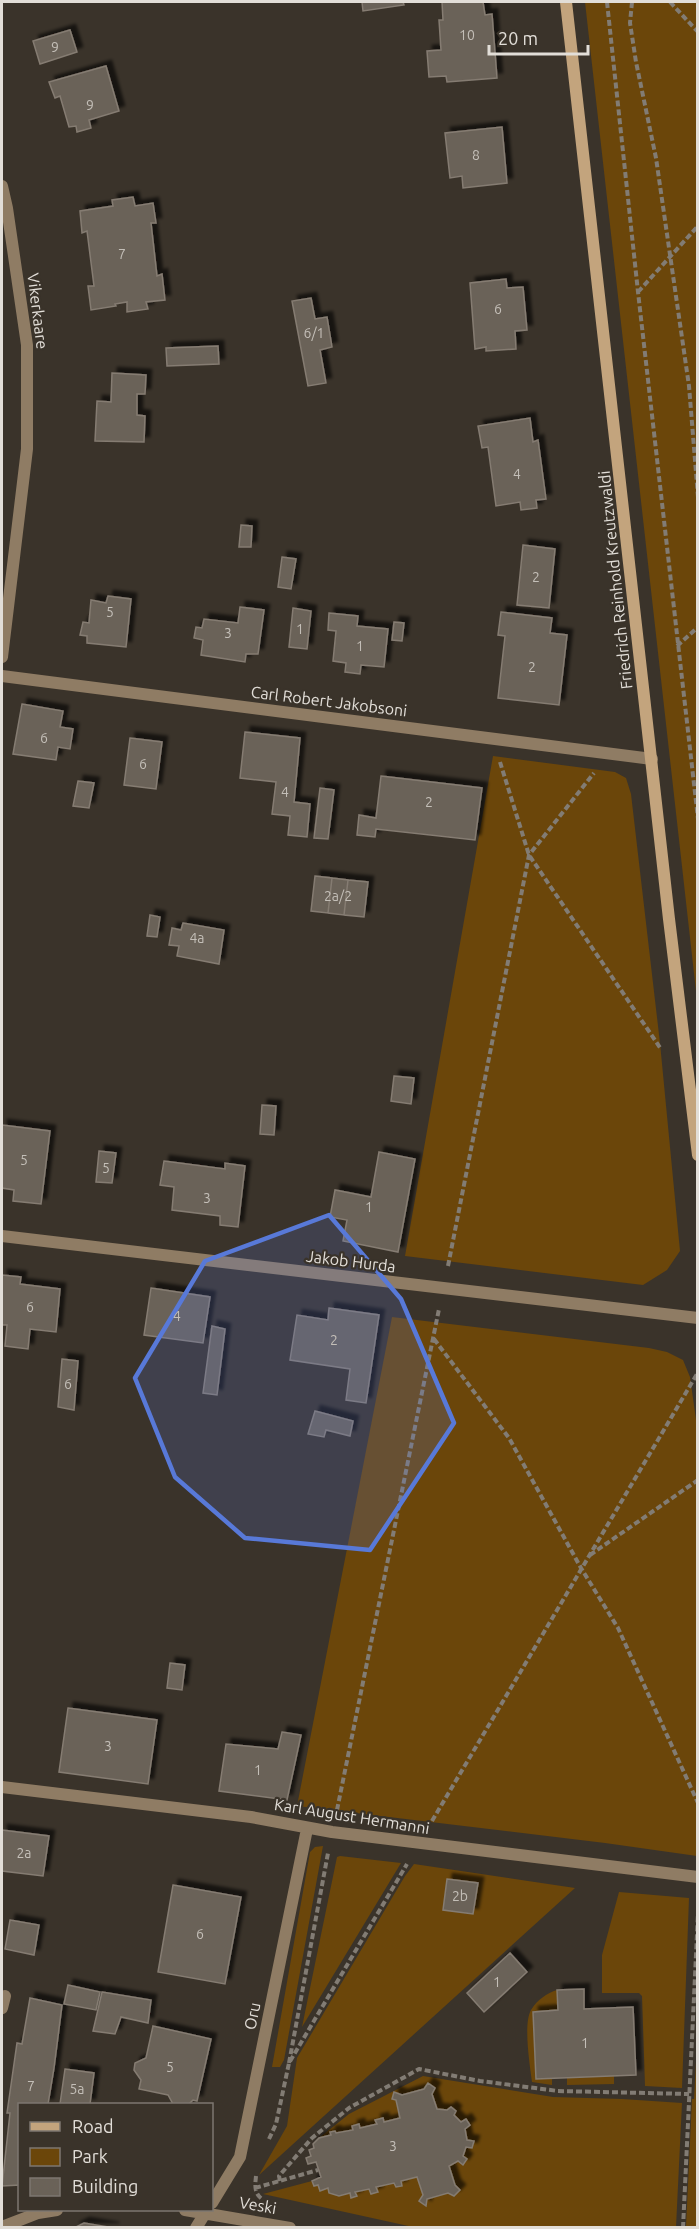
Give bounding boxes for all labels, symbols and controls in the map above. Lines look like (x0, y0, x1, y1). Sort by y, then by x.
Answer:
scale bar (489, 18, 588, 56)
house number: 10 (459, 27, 475, 43)
text: 20 m (498, 28, 538, 48)
house number: 9 (51, 39, 59, 55)
house number: 9 (86, 97, 94, 113)
house number: 8 (472, 147, 480, 163)
house number: 7 (118, 246, 126, 262)
street label: Vikerkaare (24, 272, 52, 350)
house number: 6 (494, 301, 502, 317)
house number: 6/1 (304, 325, 324, 341)
house number: 4 (513, 466, 521, 482)
street label: Friedrich Reinhold Kreutzwaldi (595, 470, 635, 690)
house number: 2 (532, 569, 540, 585)
house number: 5 (106, 604, 114, 620)
house number: 1 (296, 621, 304, 637)
house number: 3 (224, 625, 232, 641)
house number: 1 (356, 638, 364, 654)
house number: 2 (528, 659, 536, 675)
street label: Carl Robert Jakobsoni (250, 682, 408, 720)
house number: 6 (40, 730, 48, 746)
house number: 6 (139, 756, 147, 772)
house number: 4 (281, 784, 289, 800)
house number: 2 (425, 794, 433, 810)
house number: 2a/2 (324, 888, 352, 904)
house number: 4a (189, 930, 205, 946)
house number: 5 (20, 1152, 28, 1168)
house number: 5 (102, 1160, 110, 1176)
house number: 3 (203, 1190, 211, 1206)
house number: 1 (365, 1199, 373, 1215)
street label: Jakob Hurda (305, 1247, 397, 1275)
house number: 6 (26, 1299, 34, 1315)
house number: 4 (173, 1308, 181, 1324)
house number: 2 (330, 1332, 338, 1348)
house number: 6 (64, 1376, 72, 1392)
house number: 3 (104, 1738, 112, 1754)
house number: 1 (254, 1762, 262, 1778)
street label: Karl August Hermanni (273, 1795, 431, 1837)
house number: 2a (16, 1845, 32, 1861)
house number: 2b (452, 1888, 468, 1904)
house number: 6 (196, 1926, 204, 1942)
house number: 1 (493, 1974, 501, 1990)
street label: Oru (240, 2001, 264, 2031)
house number: 1 (581, 2035, 589, 2051)
house number: 5 (166, 2059, 174, 2075)
house number: 7 (27, 2078, 35, 2094)
house number: 5a (69, 2081, 85, 2097)
legend (18, 2103, 213, 2211)
text: Road (72, 2116, 114, 2136)
house number: 3 (389, 2138, 397, 2154)
text: Park (72, 2146, 108, 2166)
text: Building (72, 2176, 138, 2196)
street label: Veski (238, 2193, 278, 2217)

